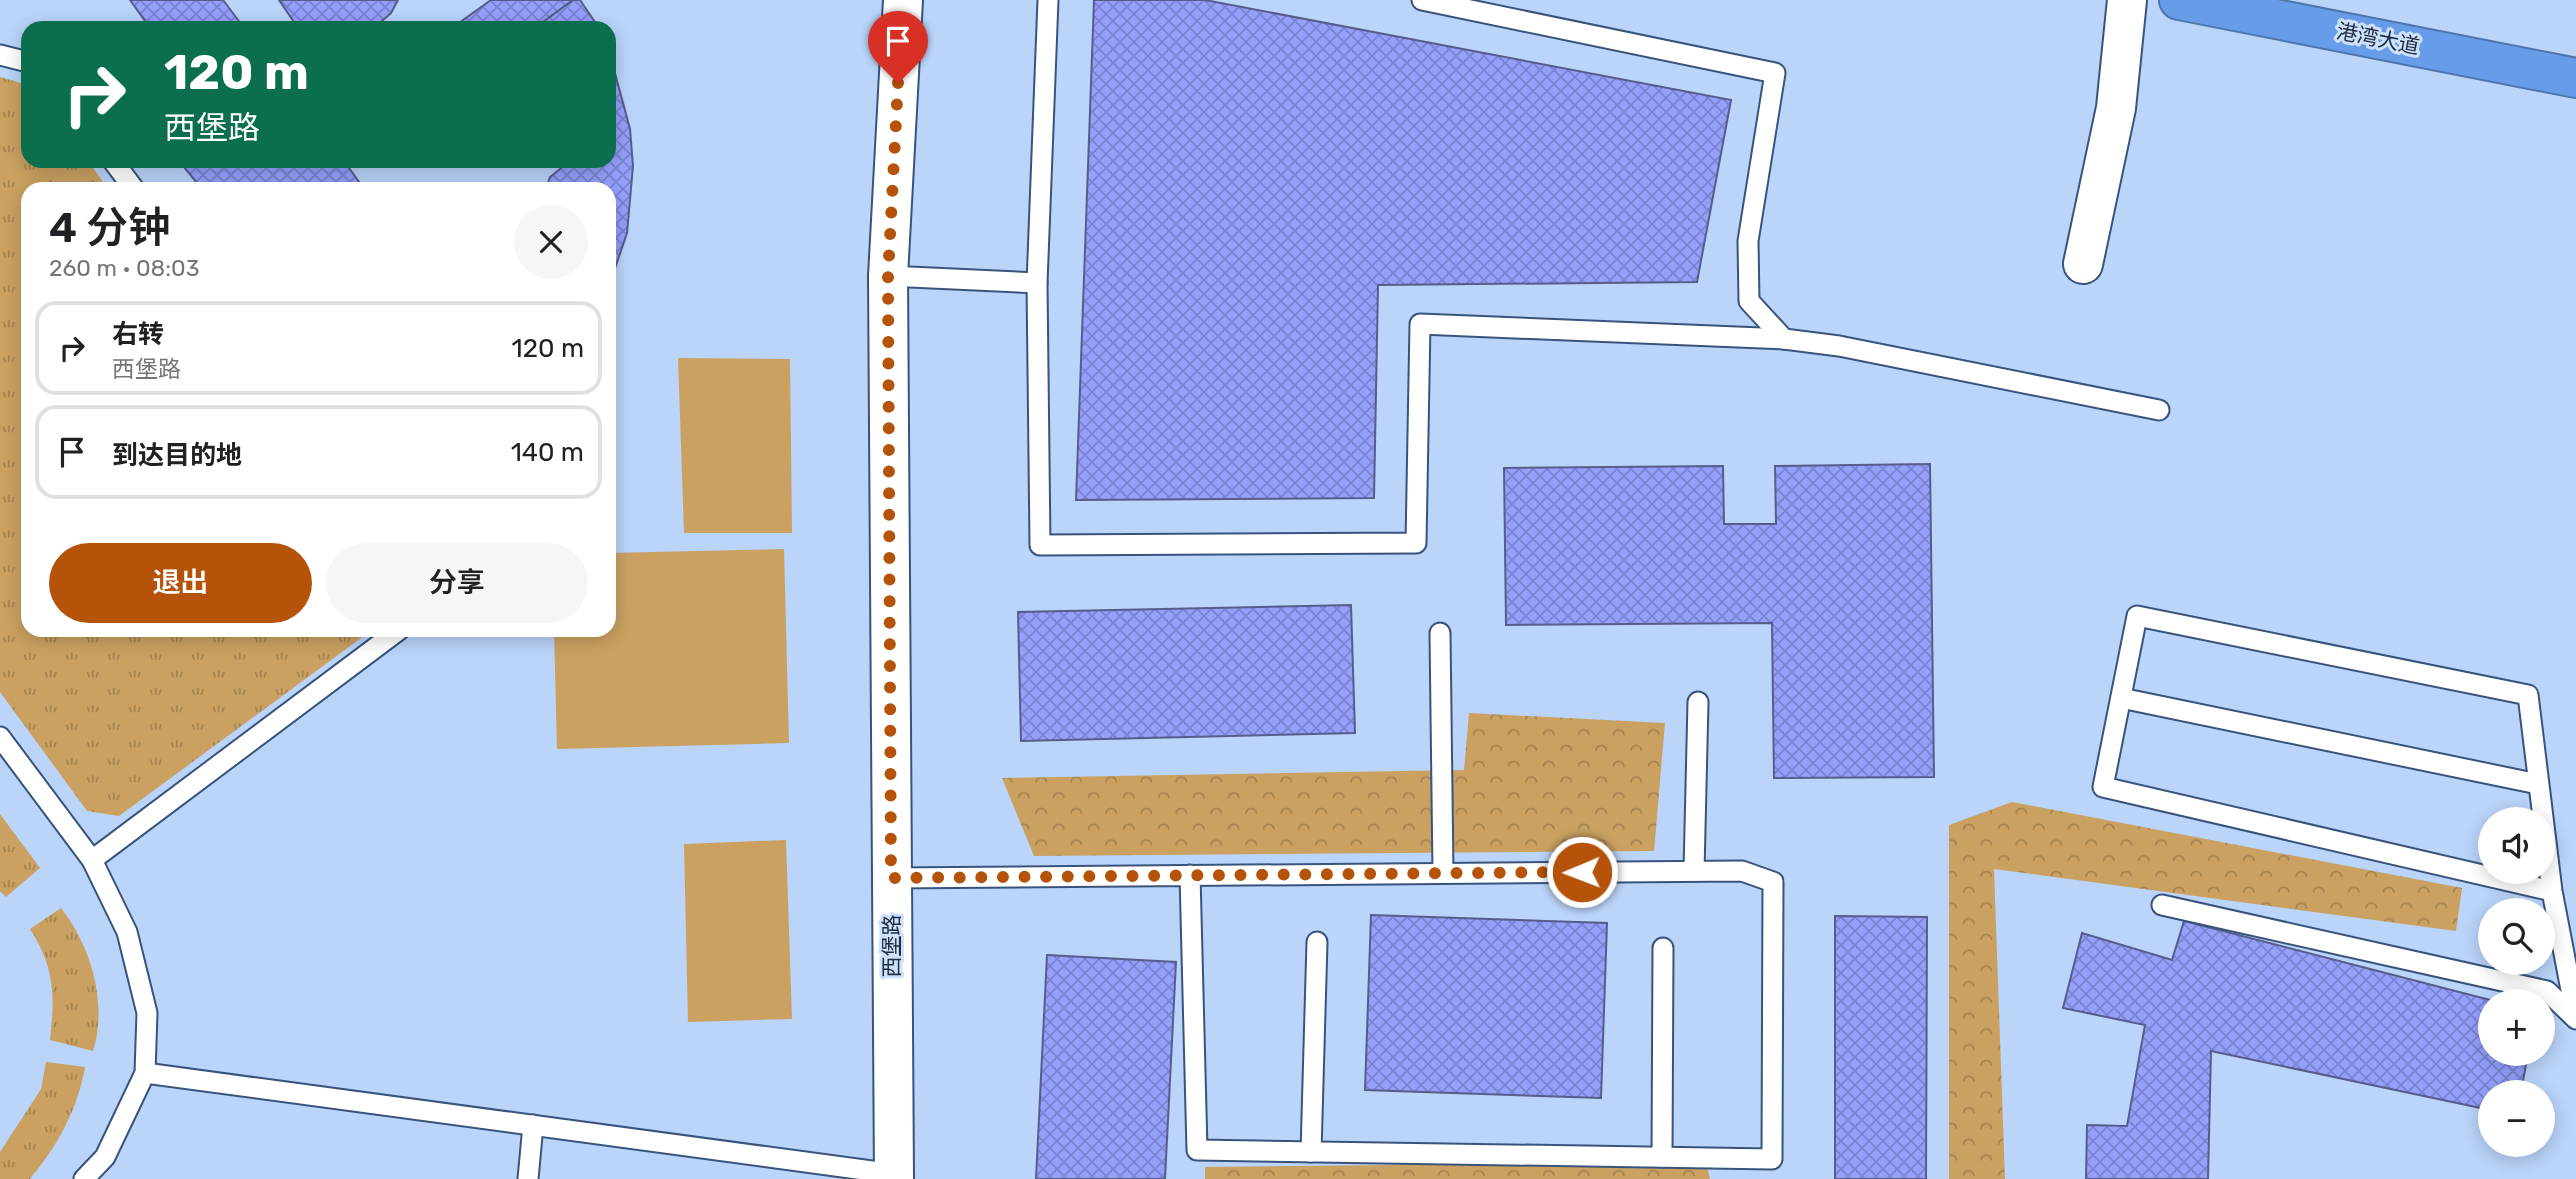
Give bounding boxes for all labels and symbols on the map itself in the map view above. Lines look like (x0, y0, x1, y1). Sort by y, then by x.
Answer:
pin (868, 11, 928, 83)
street label: 港湾大道 (2334, 18, 2422, 59)
position arrow (1545, 835, 1619, 909)
street label: 西堡路 (879, 915, 904, 978)

